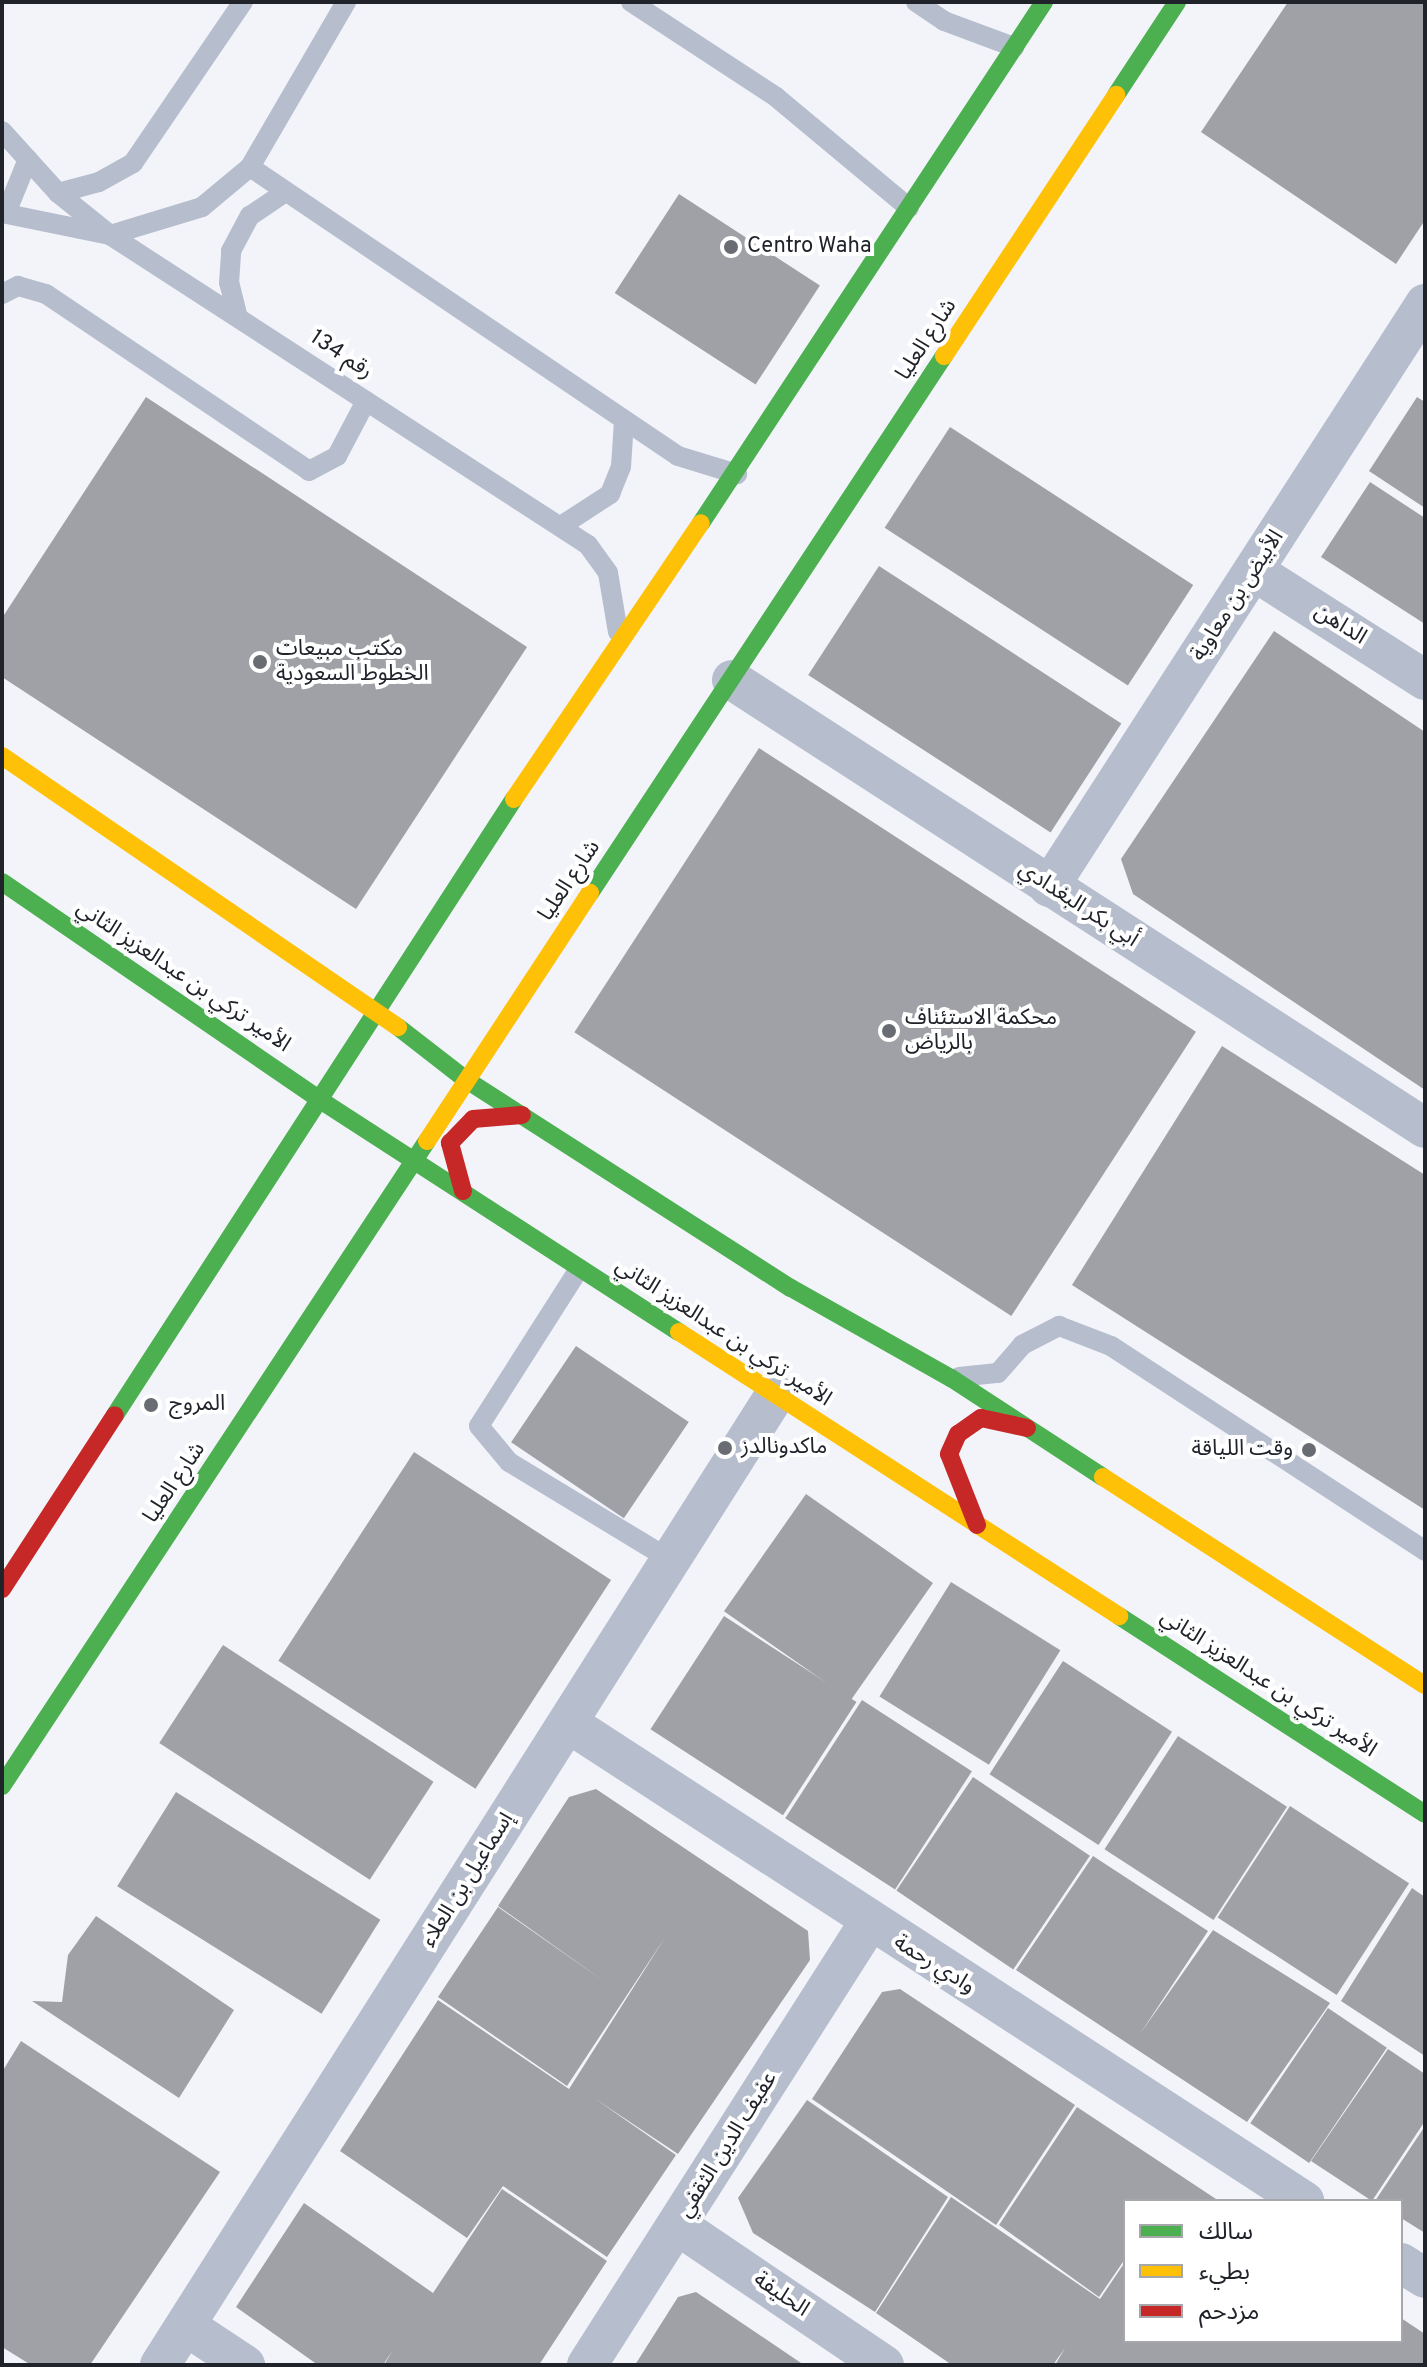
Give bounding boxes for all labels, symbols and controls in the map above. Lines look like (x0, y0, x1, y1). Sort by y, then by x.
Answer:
place label: Centro Waha (747, 234, 872, 260)
marker: Centro Waha (722, 238, 740, 256)
street label: شارع العليا (891, 294, 963, 386)
street label: رقم 134 (305, 325, 377, 385)
street label: الأبيض بن معاوية (1186, 526, 1290, 666)
street label: الداهن (1309, 599, 1371, 651)
place label: مكتب مبيعات الخطوط السعودية (276, 636, 429, 688)
marker: مكتب مبيعات الخطوط السعودية (251, 653, 269, 671)
street label: شارع العليا (533, 836, 607, 926)
street label: أبي بكر البغدادي (1013, 856, 1143, 954)
street label: الأمير تركي بن عبدالعزيز الثاني (71, 895, 295, 1059)
place label: محكمة الاستئناف بالرياض (905, 1005, 1057, 1056)
marker: محكمة الاستئناف بالرياض (880, 1022, 898, 1040)
street label: الأمير تركي بن عبدالعزيز الثاني (610, 1253, 836, 1413)
place label: المروج (169, 1392, 225, 1418)
marker: المروج (140, 1394, 162, 1416)
place label: ماكدونالدز (741, 1435, 827, 1461)
place label: وقت اللياقة (1191, 1437, 1293, 1463)
street label: شارع العليا (138, 1438, 212, 1528)
marker: ماكدونالدز (716, 1439, 734, 1457)
marker: وقت اللياقة (1300, 1441, 1318, 1459)
street label: الأمير تركي بن عبدالعزيز الثاني (1155, 1604, 1381, 1764)
street label: إسماعيل بن العلاء (416, 1808, 520, 1952)
street label: وادي رحمة (888, 1930, 980, 2000)
street label: عفيف الدين الثقفي (673, 2067, 783, 2223)
legend (1123, 2199, 1403, 2343)
text: سالك (1199, 2218, 1253, 2248)
text: بطيء (1199, 2258, 1250, 2288)
street label: الحليفة (748, 2267, 814, 2323)
text: مزدحم (1199, 2298, 1259, 2328)

